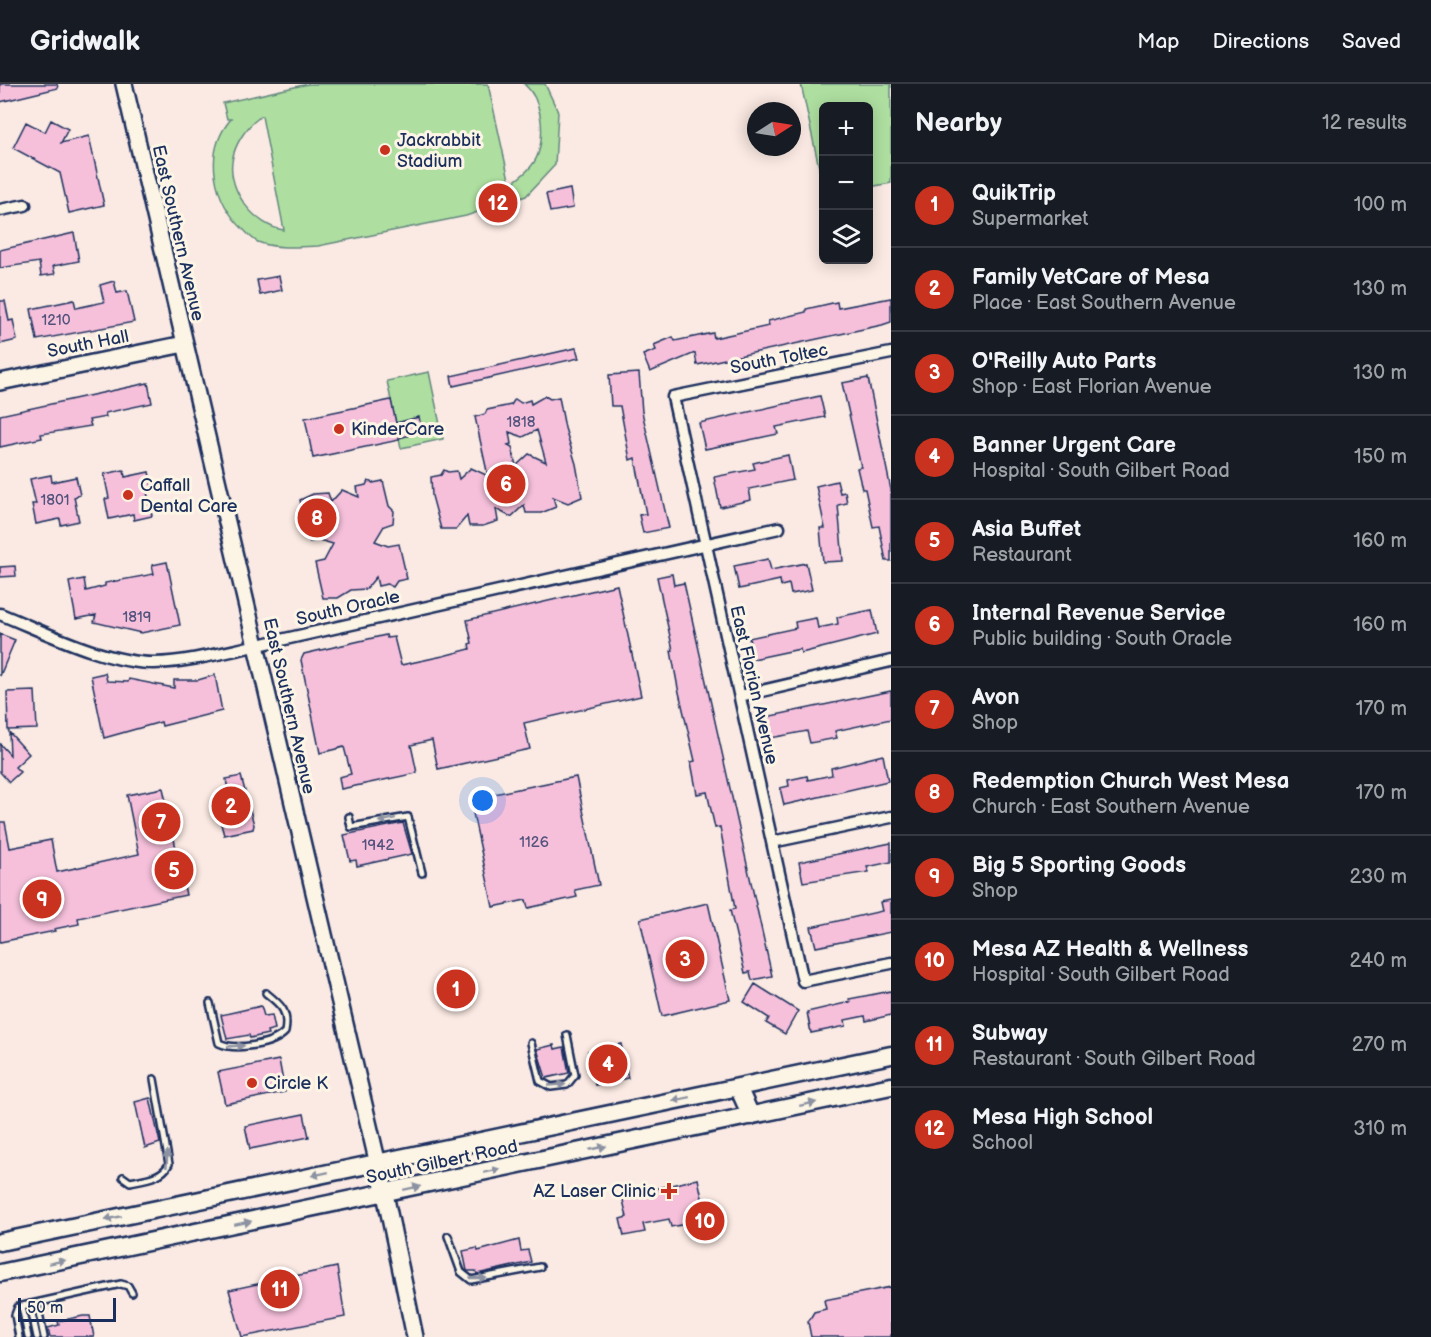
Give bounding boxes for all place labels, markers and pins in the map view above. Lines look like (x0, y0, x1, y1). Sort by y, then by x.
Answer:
place label: Jackrabbit Stadium (397, 130, 481, 172)
marker: Jackrabbit Stadium (378, 143, 392, 157)
pin: 12 (478, 180, 518, 226)
place label: KinderCare (351, 419, 445, 440)
marker: KinderCare (332, 422, 346, 436)
pin: 6 (486, 462, 526, 506)
place label: Caffall Dental Care (140, 475, 238, 517)
marker: Caffall Dental Care (121, 488, 135, 502)
pin: 8 (298, 496, 336, 540)
pin: 2 (212, 784, 250, 828)
pin: 7 (142, 800, 180, 844)
pin: 5 (154, 848, 194, 892)
pin: 9 (22, 876, 62, 922)
pin: 3 (666, 936, 704, 982)
pin: 1 (436, 966, 476, 1012)
pin: 4 (588, 1042, 628, 1086)
place label: Circle K (264, 1073, 328, 1094)
marker: Circle K (245, 1076, 259, 1090)
place label: AZ Laser Clinic (533, 1181, 656, 1202)
marker: AZ Laser Clinic (660, 1182, 678, 1200)
pin: 10 (686, 1198, 724, 1244)
pin: 11 (260, 1266, 300, 1312)

